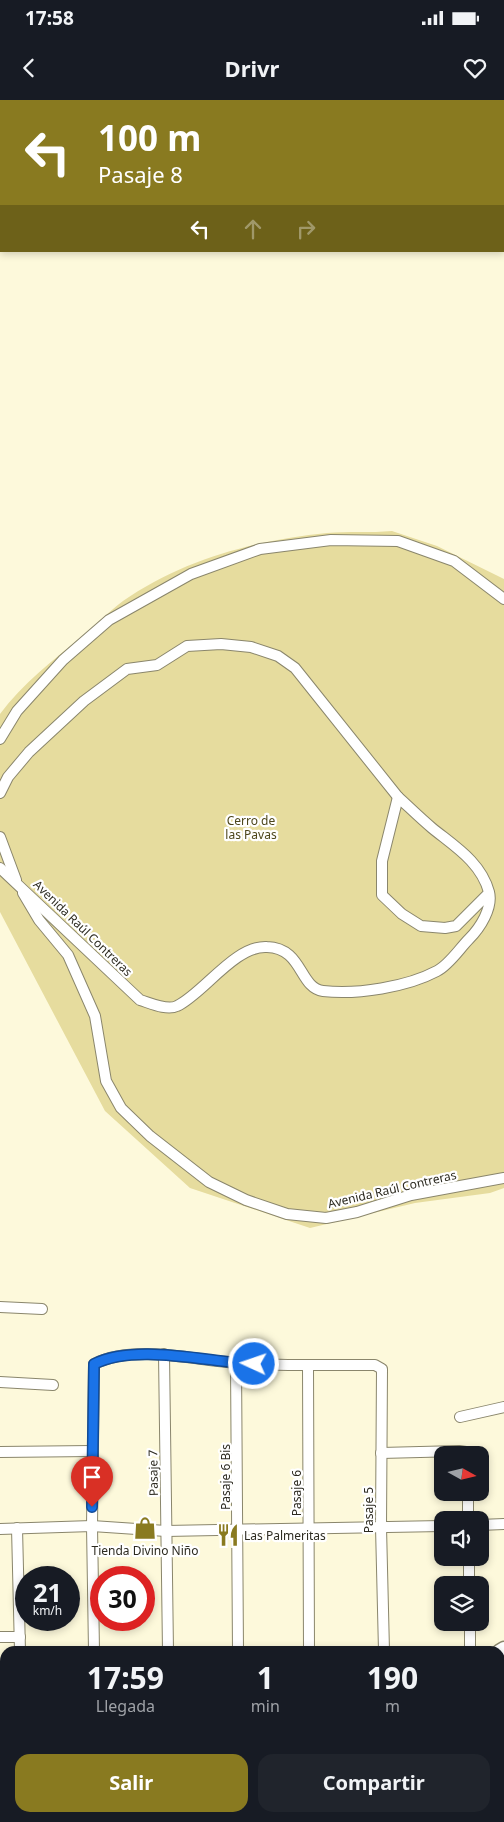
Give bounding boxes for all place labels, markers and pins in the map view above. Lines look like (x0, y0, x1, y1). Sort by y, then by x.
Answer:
pin (71, 1456, 113, 1507)
shop icon: Tienda Divino Niño (132, 1515, 158, 1541)
restaurant icon: Las Palmeritas (215, 1522, 241, 1548)
place label: Las Palmeritas (244, 1527, 326, 1544)
place label: Tienda Divino Niño (92, 1542, 198, 1559)

